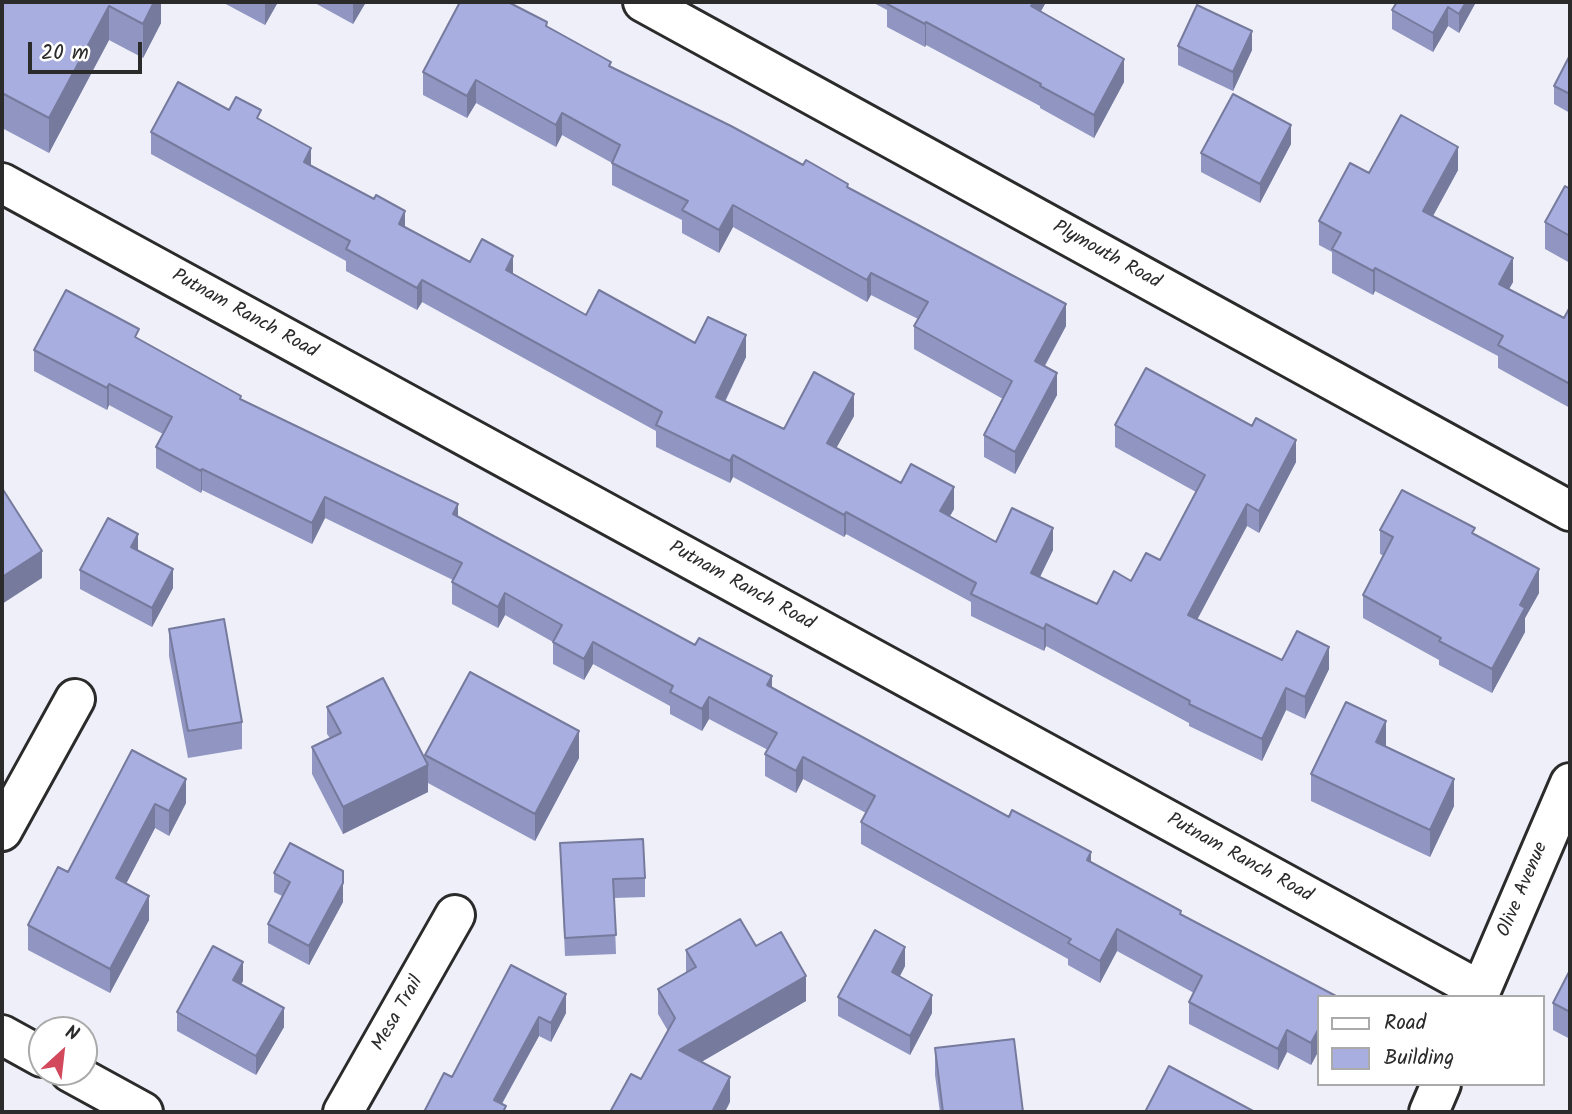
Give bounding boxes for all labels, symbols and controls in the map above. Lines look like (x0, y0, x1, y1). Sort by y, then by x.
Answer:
scale bar (32, 28, 145, 72)
text: 20 m (41, 37, 89, 70)
street label: Plymouth Road (1048, 217, 1164, 295)
street label: Putnam Ranch Road (167, 265, 321, 365)
street label: Putnam Ranch Road (664, 537, 818, 637)
street label: Putnam Ranch Road (1162, 809, 1316, 909)
street label: Olive Avenue (1494, 839, 1554, 941)
street label: Mesa Trail (368, 972, 430, 1056)
legend (1316, 995, 1544, 1086)
text: Road (1384, 1007, 1426, 1040)
north arrow (28, 1016, 98, 1086)
text: N (59, 1018, 84, 1050)
text: Building (1384, 1042, 1454, 1075)

